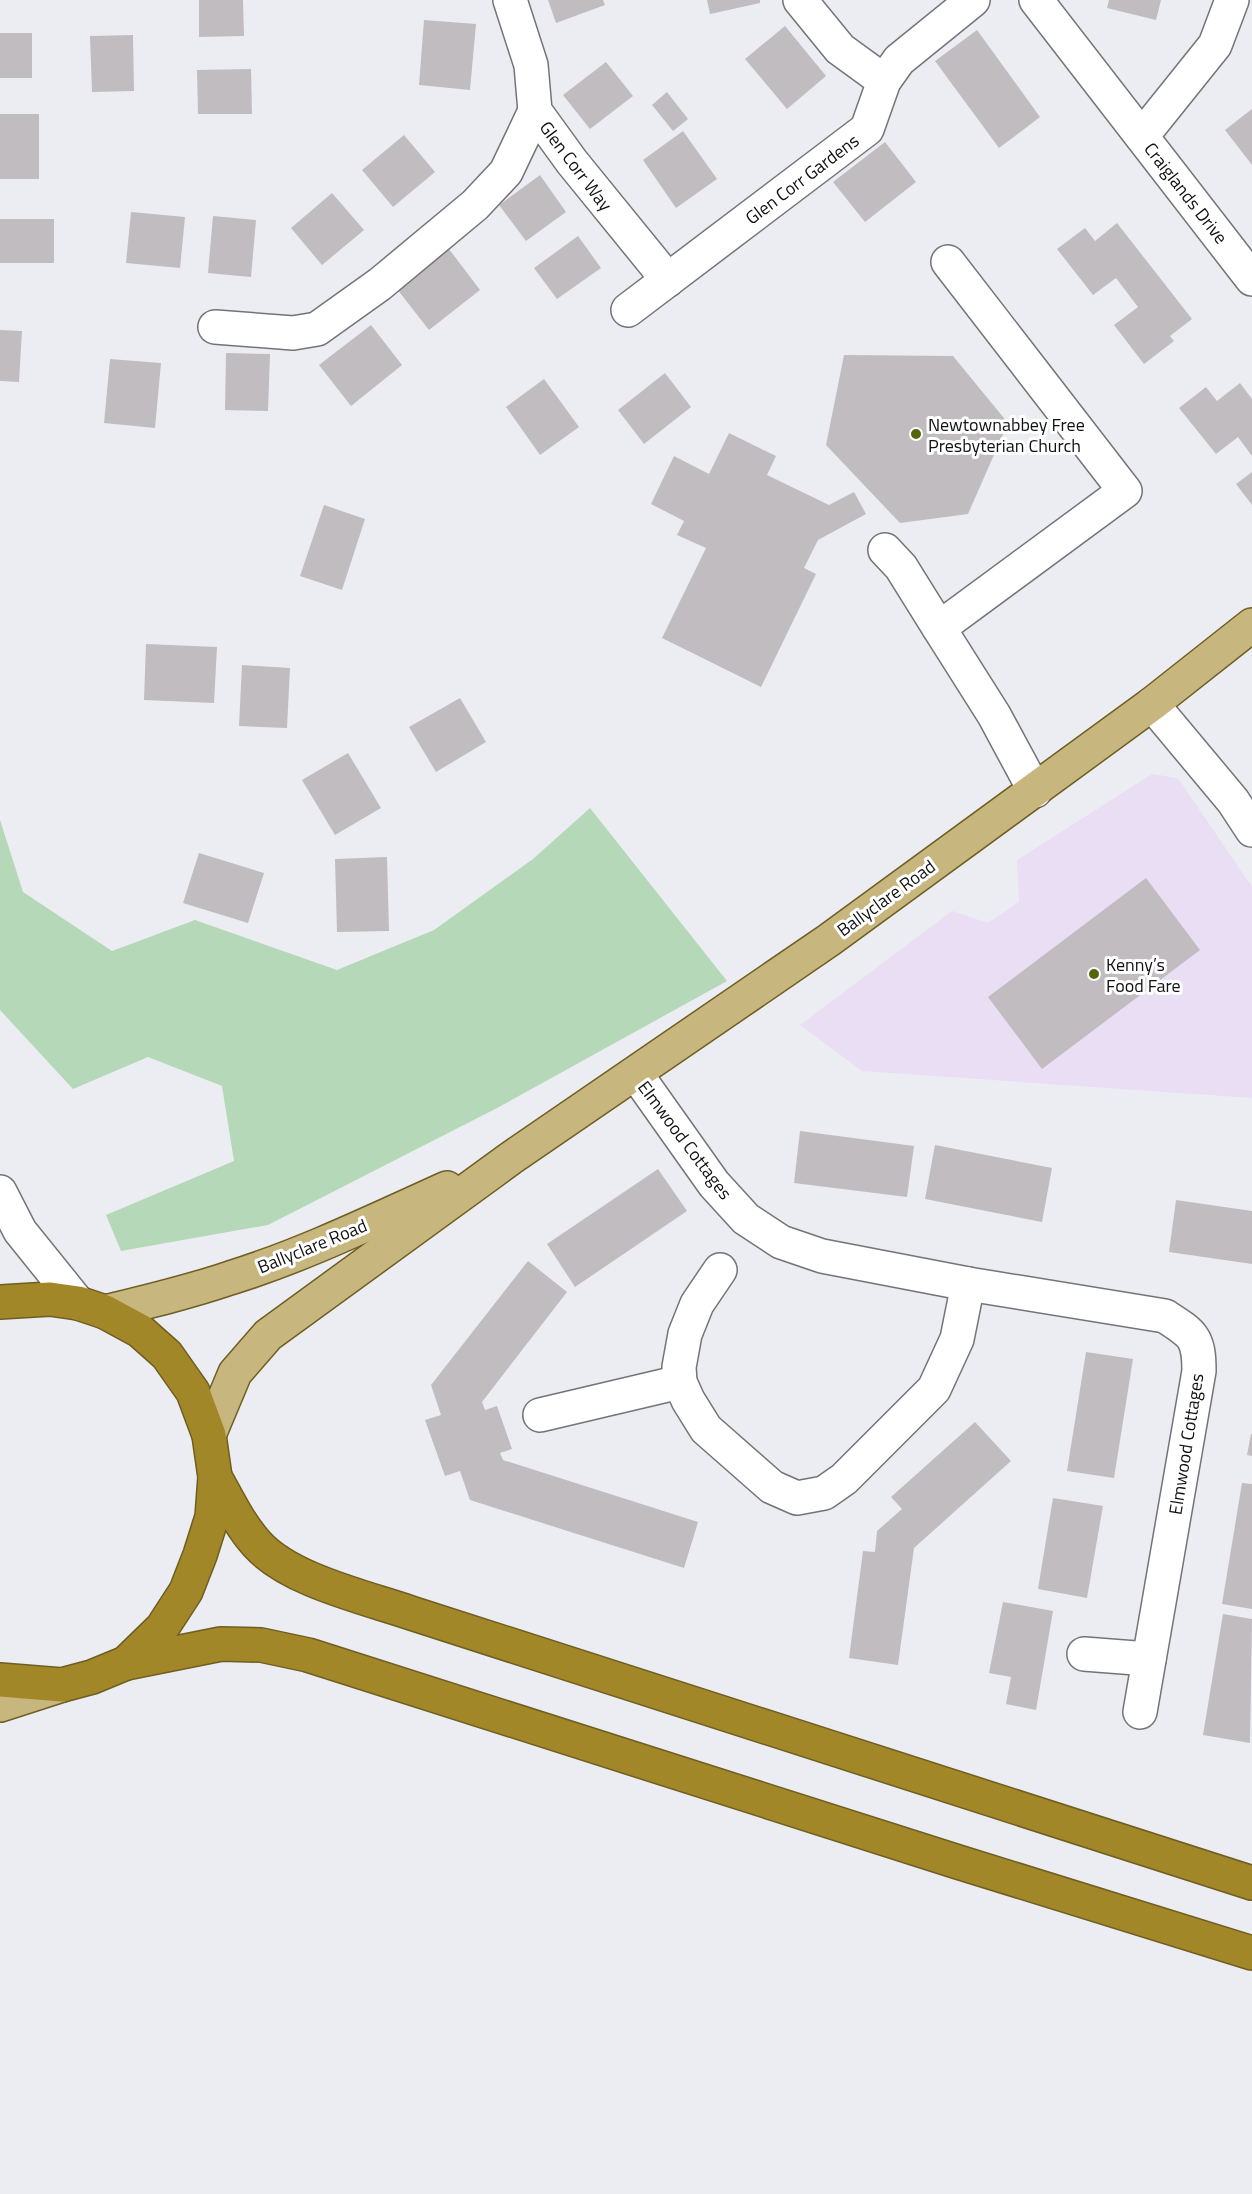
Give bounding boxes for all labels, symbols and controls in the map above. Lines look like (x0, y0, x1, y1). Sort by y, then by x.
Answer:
street label: Glen Corr Way (533, 115, 619, 217)
street label: Glen Corr Gardens (739, 127, 865, 231)
street label: Craiglands Drive (1138, 137, 1234, 249)
place label: Newtownabbey Free Presbyterian Church (928, 411, 1085, 459)
marker: Newtownabbey Free Presbyterian Church (909, 427, 923, 441)
street label: Ballyclare Road (831, 853, 941, 943)
place label: Kenny’s Food Fare (1106, 951, 1181, 999)
marker: Kenny’s Food Fare (1087, 967, 1101, 981)
street label: Elmwood Cottages (631, 1075, 739, 1205)
street label: Ballyclare Road (253, 1212, 371, 1280)
street label: Elmwood Cottages (1162, 1371, 1210, 1517)

